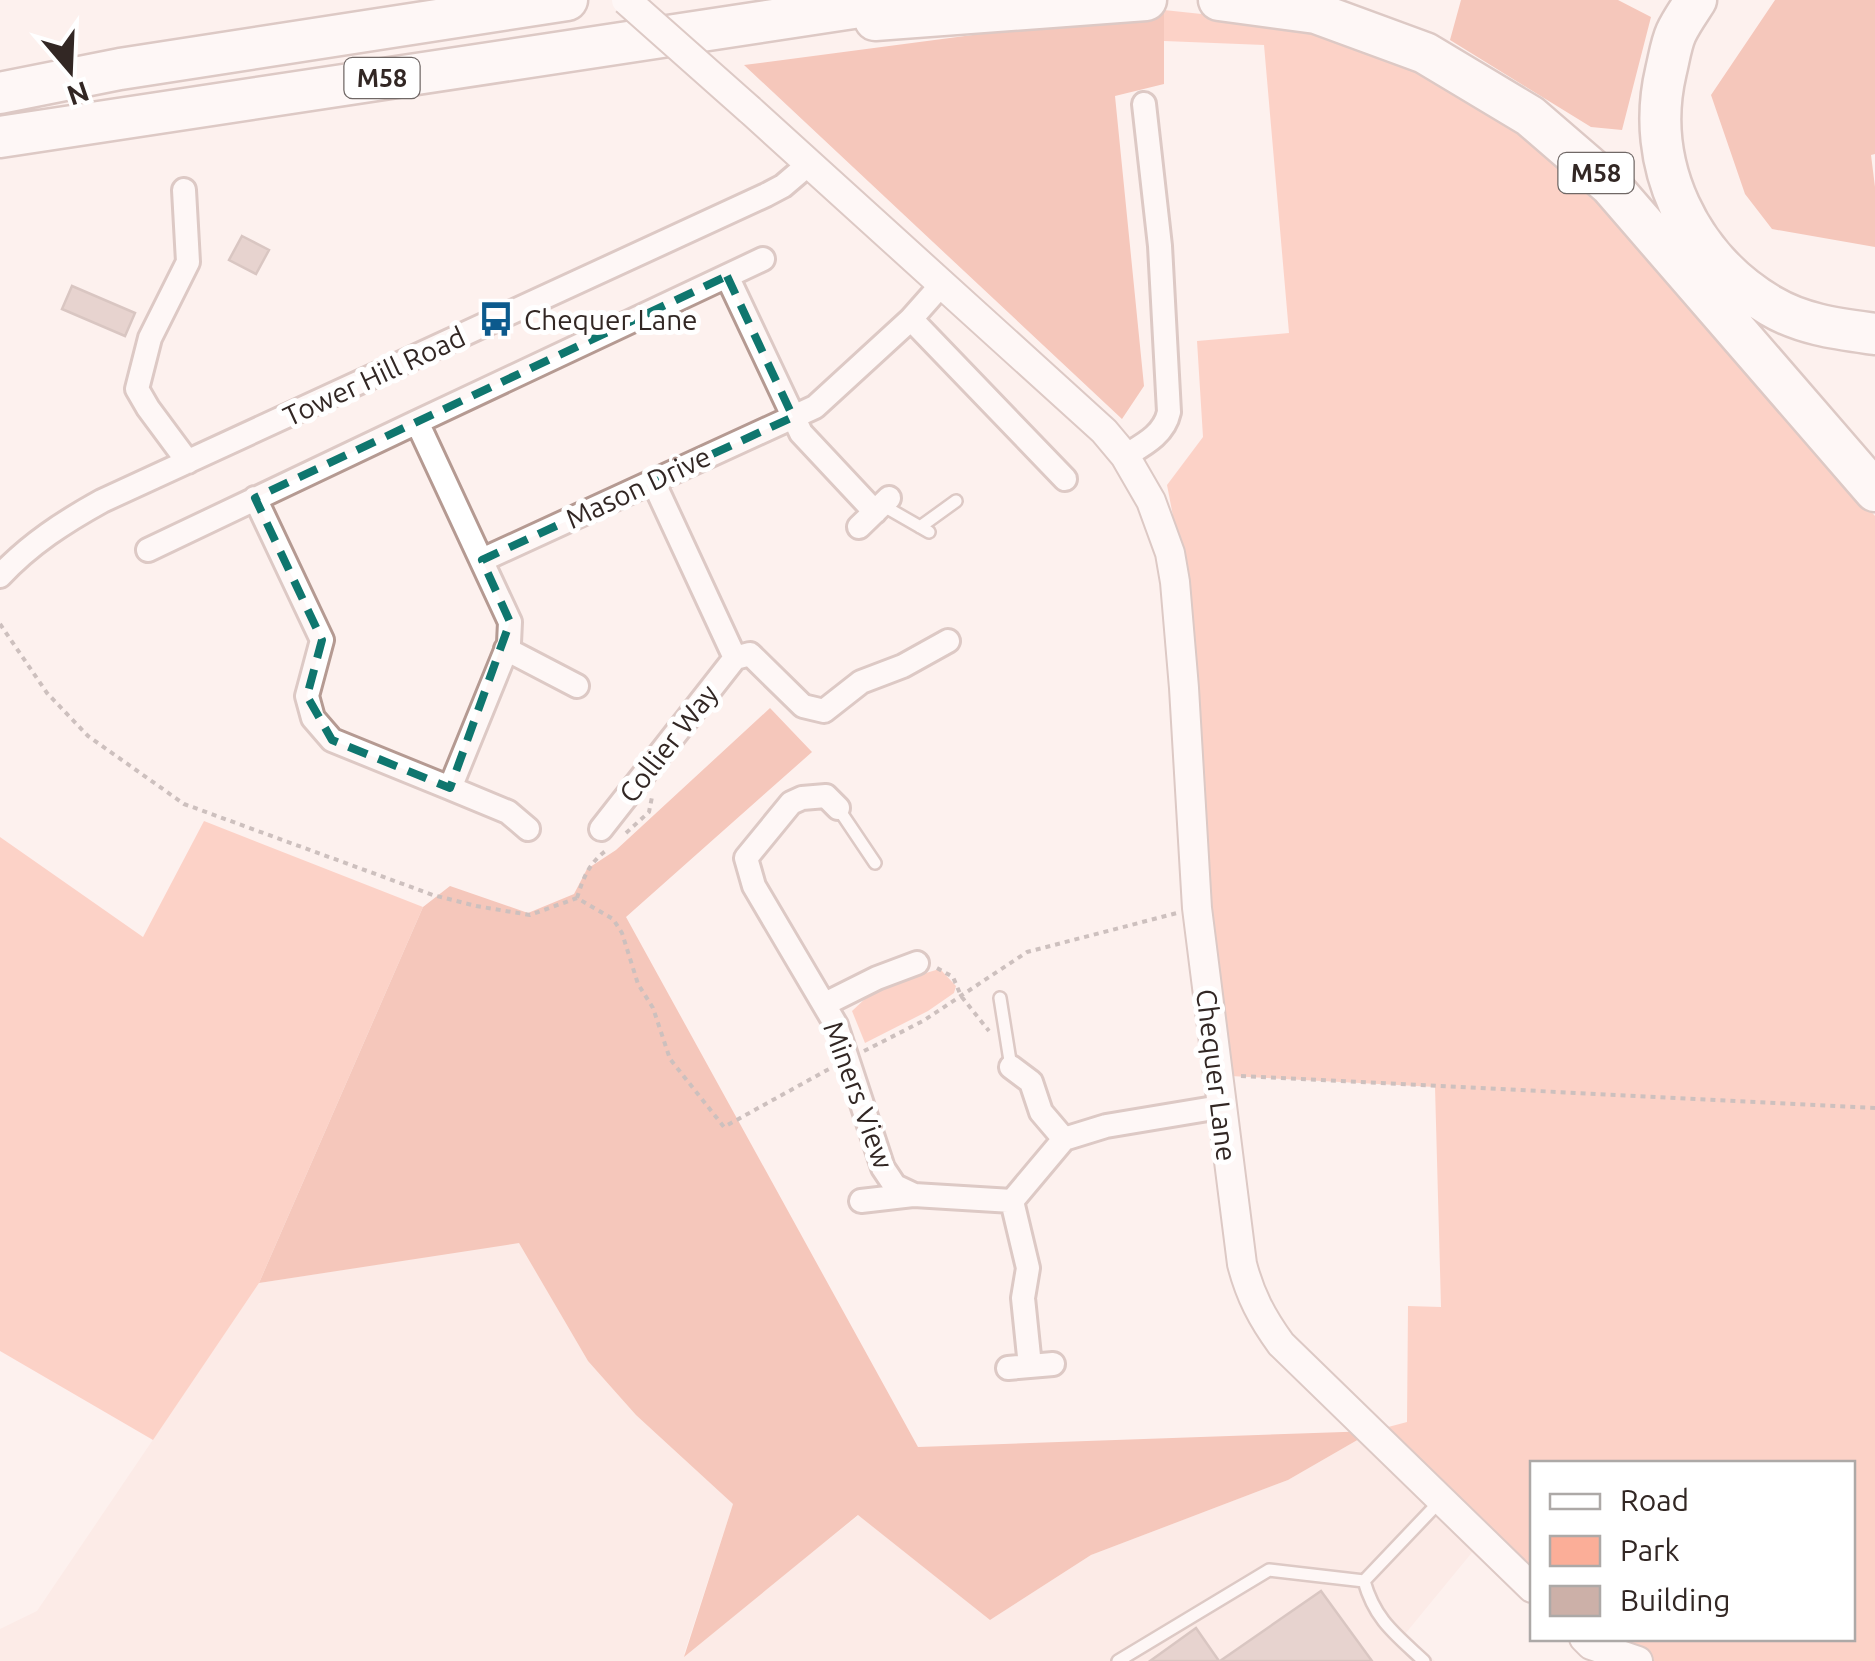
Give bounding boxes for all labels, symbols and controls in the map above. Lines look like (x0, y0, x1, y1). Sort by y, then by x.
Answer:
north arrow (20, 20, 120, 120)
road number: M58 (344, 58, 420, 98)
text: N (63, 76, 93, 112)
road number: M58 (1558, 153, 1634, 193)
bus stop icon: Chequer Lane (477, 300, 515, 338)
place label: Chequer Lane (524, 304, 698, 335)
street label: Tower Hill Road (278, 320, 470, 432)
street label: Mason Drive (561, 440, 715, 534)
street label: Collier Way (612, 678, 724, 808)
street label: Chequer Lane (1191, 987, 1243, 1163)
street label: Miners View (818, 1017, 900, 1173)
legend (1530, 1461, 1855, 1641)
text: Road (1620, 1483, 1689, 1517)
text: Park (1620, 1533, 1680, 1567)
text: Building (1620, 1583, 1731, 1617)

